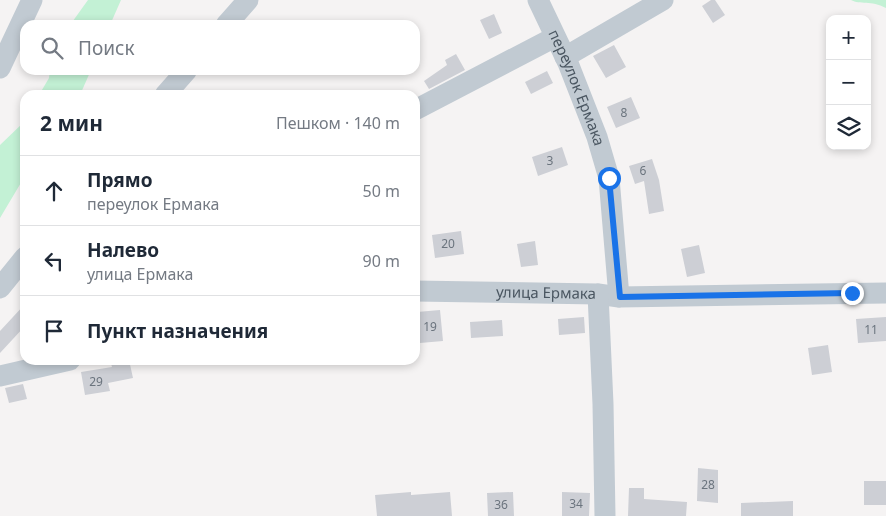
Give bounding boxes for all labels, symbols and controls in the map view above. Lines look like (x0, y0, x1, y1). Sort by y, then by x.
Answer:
map controls (826, 15, 871, 150)
button: + (826, 15, 871, 60)
search box (20, 20, 420, 75)
street label: переулок Ермака (544, 26, 610, 148)
icon: search (38, 34, 66, 62)
text: Поиск (78, 35, 134, 61)
button: − (826, 60, 871, 105)
house number: 8 (621, 104, 628, 121)
button: layers (826, 105, 871, 150)
text: 2 мин (40, 109, 103, 137)
text: Пешком · 140 m (276, 112, 400, 134)
house number: 3 (547, 152, 554, 169)
house number: 6 (640, 162, 647, 179)
text: Прямо (87, 167, 153, 193)
route start (598, 167, 621, 190)
icon: ahead (40, 177, 68, 205)
text: 50 m (363, 180, 400, 202)
text: переулок Ермака (87, 193, 219, 215)
house number: 20 (441, 235, 455, 252)
text: Налево (87, 237, 159, 263)
icon: left (40, 247, 68, 275)
text: 90 m (363, 250, 400, 272)
text: улица Ермака (87, 263, 193, 285)
street label: улица Ермака (496, 281, 596, 303)
route end (841, 282, 864, 305)
icon: arrive (40, 317, 68, 345)
text: Пункт назначения (87, 318, 268, 344)
house number: 19 (423, 318, 437, 335)
house number: 11 (864, 321, 878, 338)
house number: 29 (89, 373, 103, 390)
house number: 28 (701, 476, 715, 493)
house number: 34 (569, 495, 583, 512)
house number: 36 (494, 496, 508, 513)

